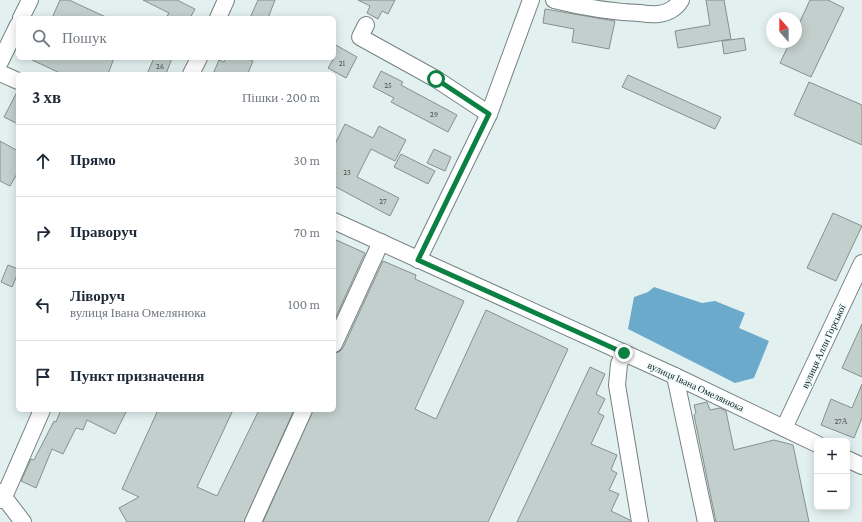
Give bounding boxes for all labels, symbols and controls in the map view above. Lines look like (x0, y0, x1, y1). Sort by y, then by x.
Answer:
north arrow (766, 12, 802, 48)
search box (16, 16, 336, 60)
icon: search (30, 27, 52, 49)
text: Пошук (62, 30, 107, 46)
house number: 21 (339, 59, 346, 68)
house number: 26 (156, 62, 164, 71)
route start (427, 70, 445, 88)
house number: 25 (384, 81, 392, 90)
text: 3 хв (32, 88, 61, 107)
text: Пішки · 200 m (242, 90, 320, 105)
house number: 29 (430, 110, 438, 119)
icon: ahead (32, 150, 54, 172)
text: Прямо (70, 152, 116, 168)
text: 30 m (294, 153, 320, 168)
house number: 23 (343, 168, 351, 177)
house number: 27 (379, 197, 387, 206)
icon: right (32, 222, 54, 244)
text: Праворуч (70, 224, 137, 240)
text: 70 m (294, 225, 320, 240)
text: Ліворуч (70, 288, 125, 304)
icon: left (32, 294, 54, 316)
text: 100 m (288, 297, 320, 312)
street label: вулиця Алли Горської (799, 302, 848, 390)
text: вулиця Івана Омелянюка (70, 305, 206, 320)
route end (615, 344, 633, 362)
street label: вулиця Івана Омелянюка (646, 359, 746, 414)
icon: arrive (32, 366, 54, 388)
text: Пункт призначення (70, 368, 204, 384)
house number: 27А (834, 417, 848, 426)
map controls (814, 438, 850, 510)
button: + (814, 438, 850, 474)
button: − (814, 474, 850, 510)

